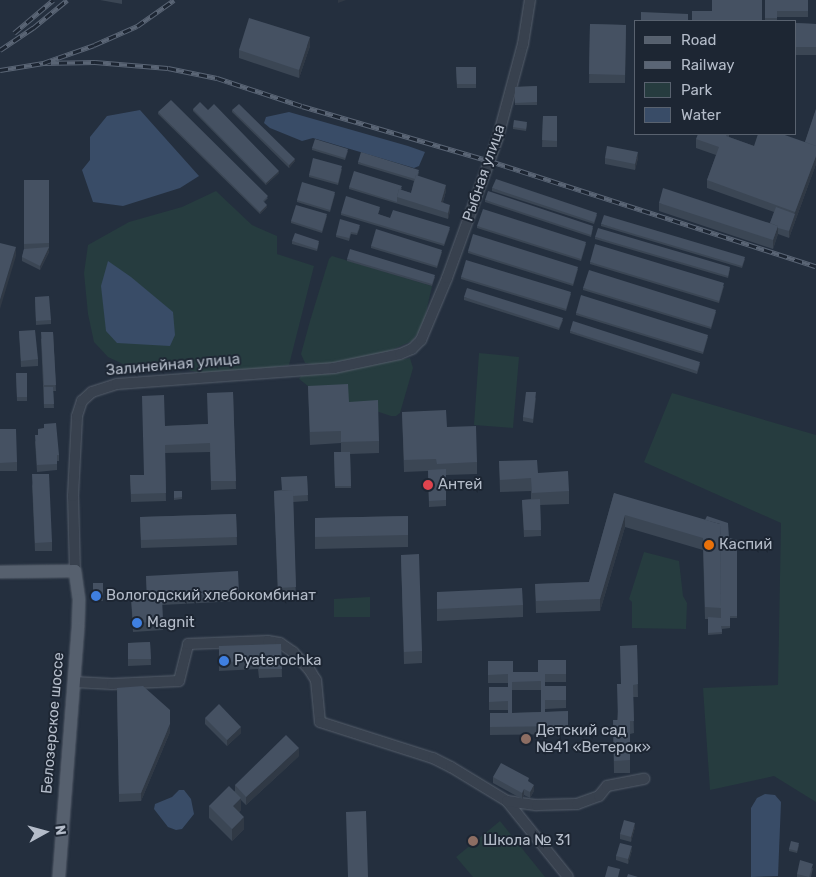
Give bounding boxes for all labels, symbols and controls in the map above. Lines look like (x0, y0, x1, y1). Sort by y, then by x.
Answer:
legend (634, 20, 796, 135)
text: Road (681, 31, 717, 49)
text: Railway (681, 56, 735, 74)
text: Park (681, 81, 712, 99)
text: Water (681, 106, 721, 124)
street label: Рыбная улица (459, 122, 509, 224)
street label: Залинейная улица (105, 350, 241, 380)
place label: Антей (438, 476, 482, 494)
marker: Антей (422, 479, 434, 491)
place label: Каспий (719, 536, 772, 554)
marker: Каспий (703, 539, 715, 551)
place label: Вологодский хлебокомбинат (106, 587, 316, 605)
marker: Вологодский хлебокомбинат (90, 590, 102, 602)
place label: Magnit (147, 614, 195, 632)
marker: Magnit (131, 617, 143, 629)
street label: Белозерское шоссе (38, 651, 68, 795)
place label: Pyaterochka (234, 652, 322, 670)
marker: Pyaterochka (218, 655, 230, 667)
place label: Детский сад №41 «Ветерок» (536, 721, 651, 756)
marker: Детский сад №41 «Ветерок» (520, 733, 532, 745)
north arrow (20, 807, 70, 857)
text: N (51, 824, 69, 836)
place label: Школа № 31 (483, 832, 570, 850)
marker: Школа № 31 (467, 835, 479, 847)

